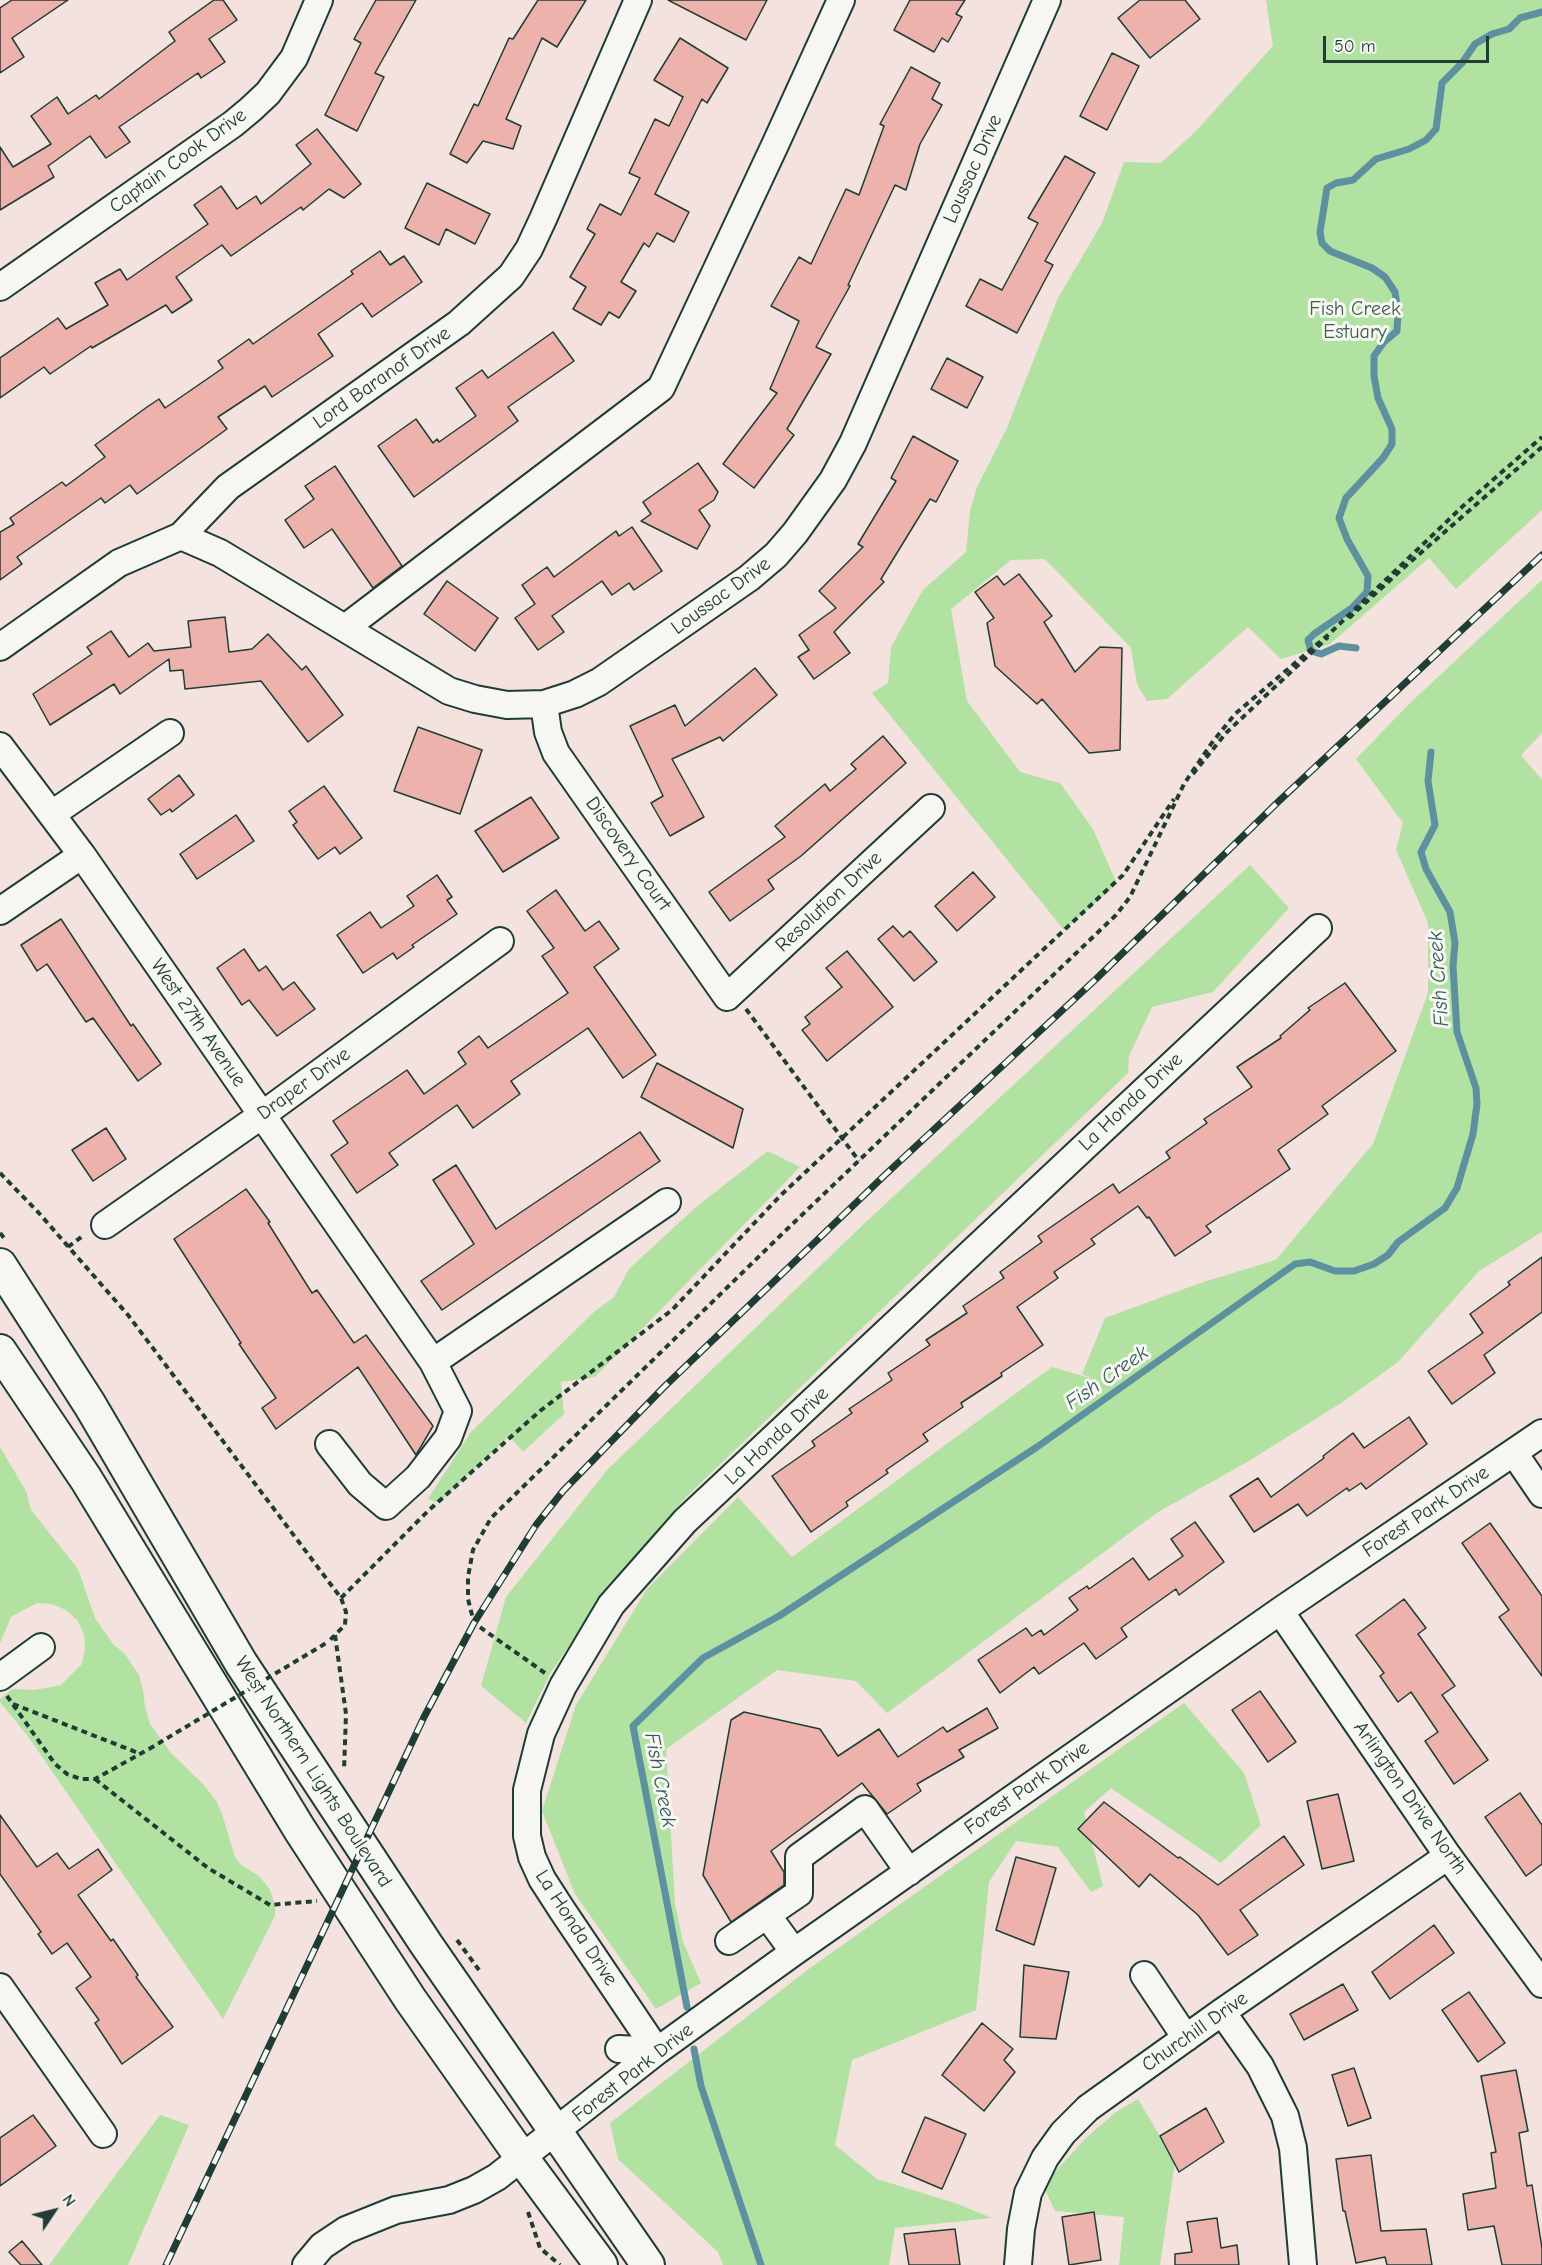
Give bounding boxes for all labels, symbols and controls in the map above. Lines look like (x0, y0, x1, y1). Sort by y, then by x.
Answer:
scale bar (1326, 24, 1492, 62)
text: 50 m (1334, 36, 1376, 57)
street label: Captain Cook Drive (105, 103, 251, 219)
street label: Loussac Drive (938, 111, 1008, 227)
park label: Fish Creek Estuary (1309, 297, 1401, 344)
street label: Lord Baranof Drive (309, 322, 455, 434)
street label: Loussac Drive (667, 552, 775, 640)
street label: Discovery Court (580, 792, 676, 916)
street label: Resolution Drive (771, 847, 887, 957)
water label: Fish Creek (1423, 930, 1455, 1028)
street label: West 27th Avenue (145, 954, 251, 1092)
street label: Draper Drive (253, 1042, 355, 1126)
street label: La Honda Drive (1074, 1048, 1188, 1156)
water label: Fish Creek (1061, 1340, 1153, 1416)
street label: La Honda Drive (720, 1382, 834, 1490)
street label: Forest Park Drive (1358, 1461, 1494, 1563)
street label: West Northern Lights Boulevard (229, 1652, 397, 1892)
street label: Arlington Drive North (1348, 1717, 1472, 1879)
water label: Fish Creek (638, 1731, 682, 1829)
street label: Forest Park Drive (960, 1736, 1094, 1840)
street label: La Honda Drive (530, 1866, 622, 1990)
street label: Churchill Drive (1137, 1987, 1253, 2077)
street label: Forest Park Drive (568, 2018, 698, 2128)
north arrow (24, 2181, 84, 2241)
text: N (58, 2191, 79, 2210)

